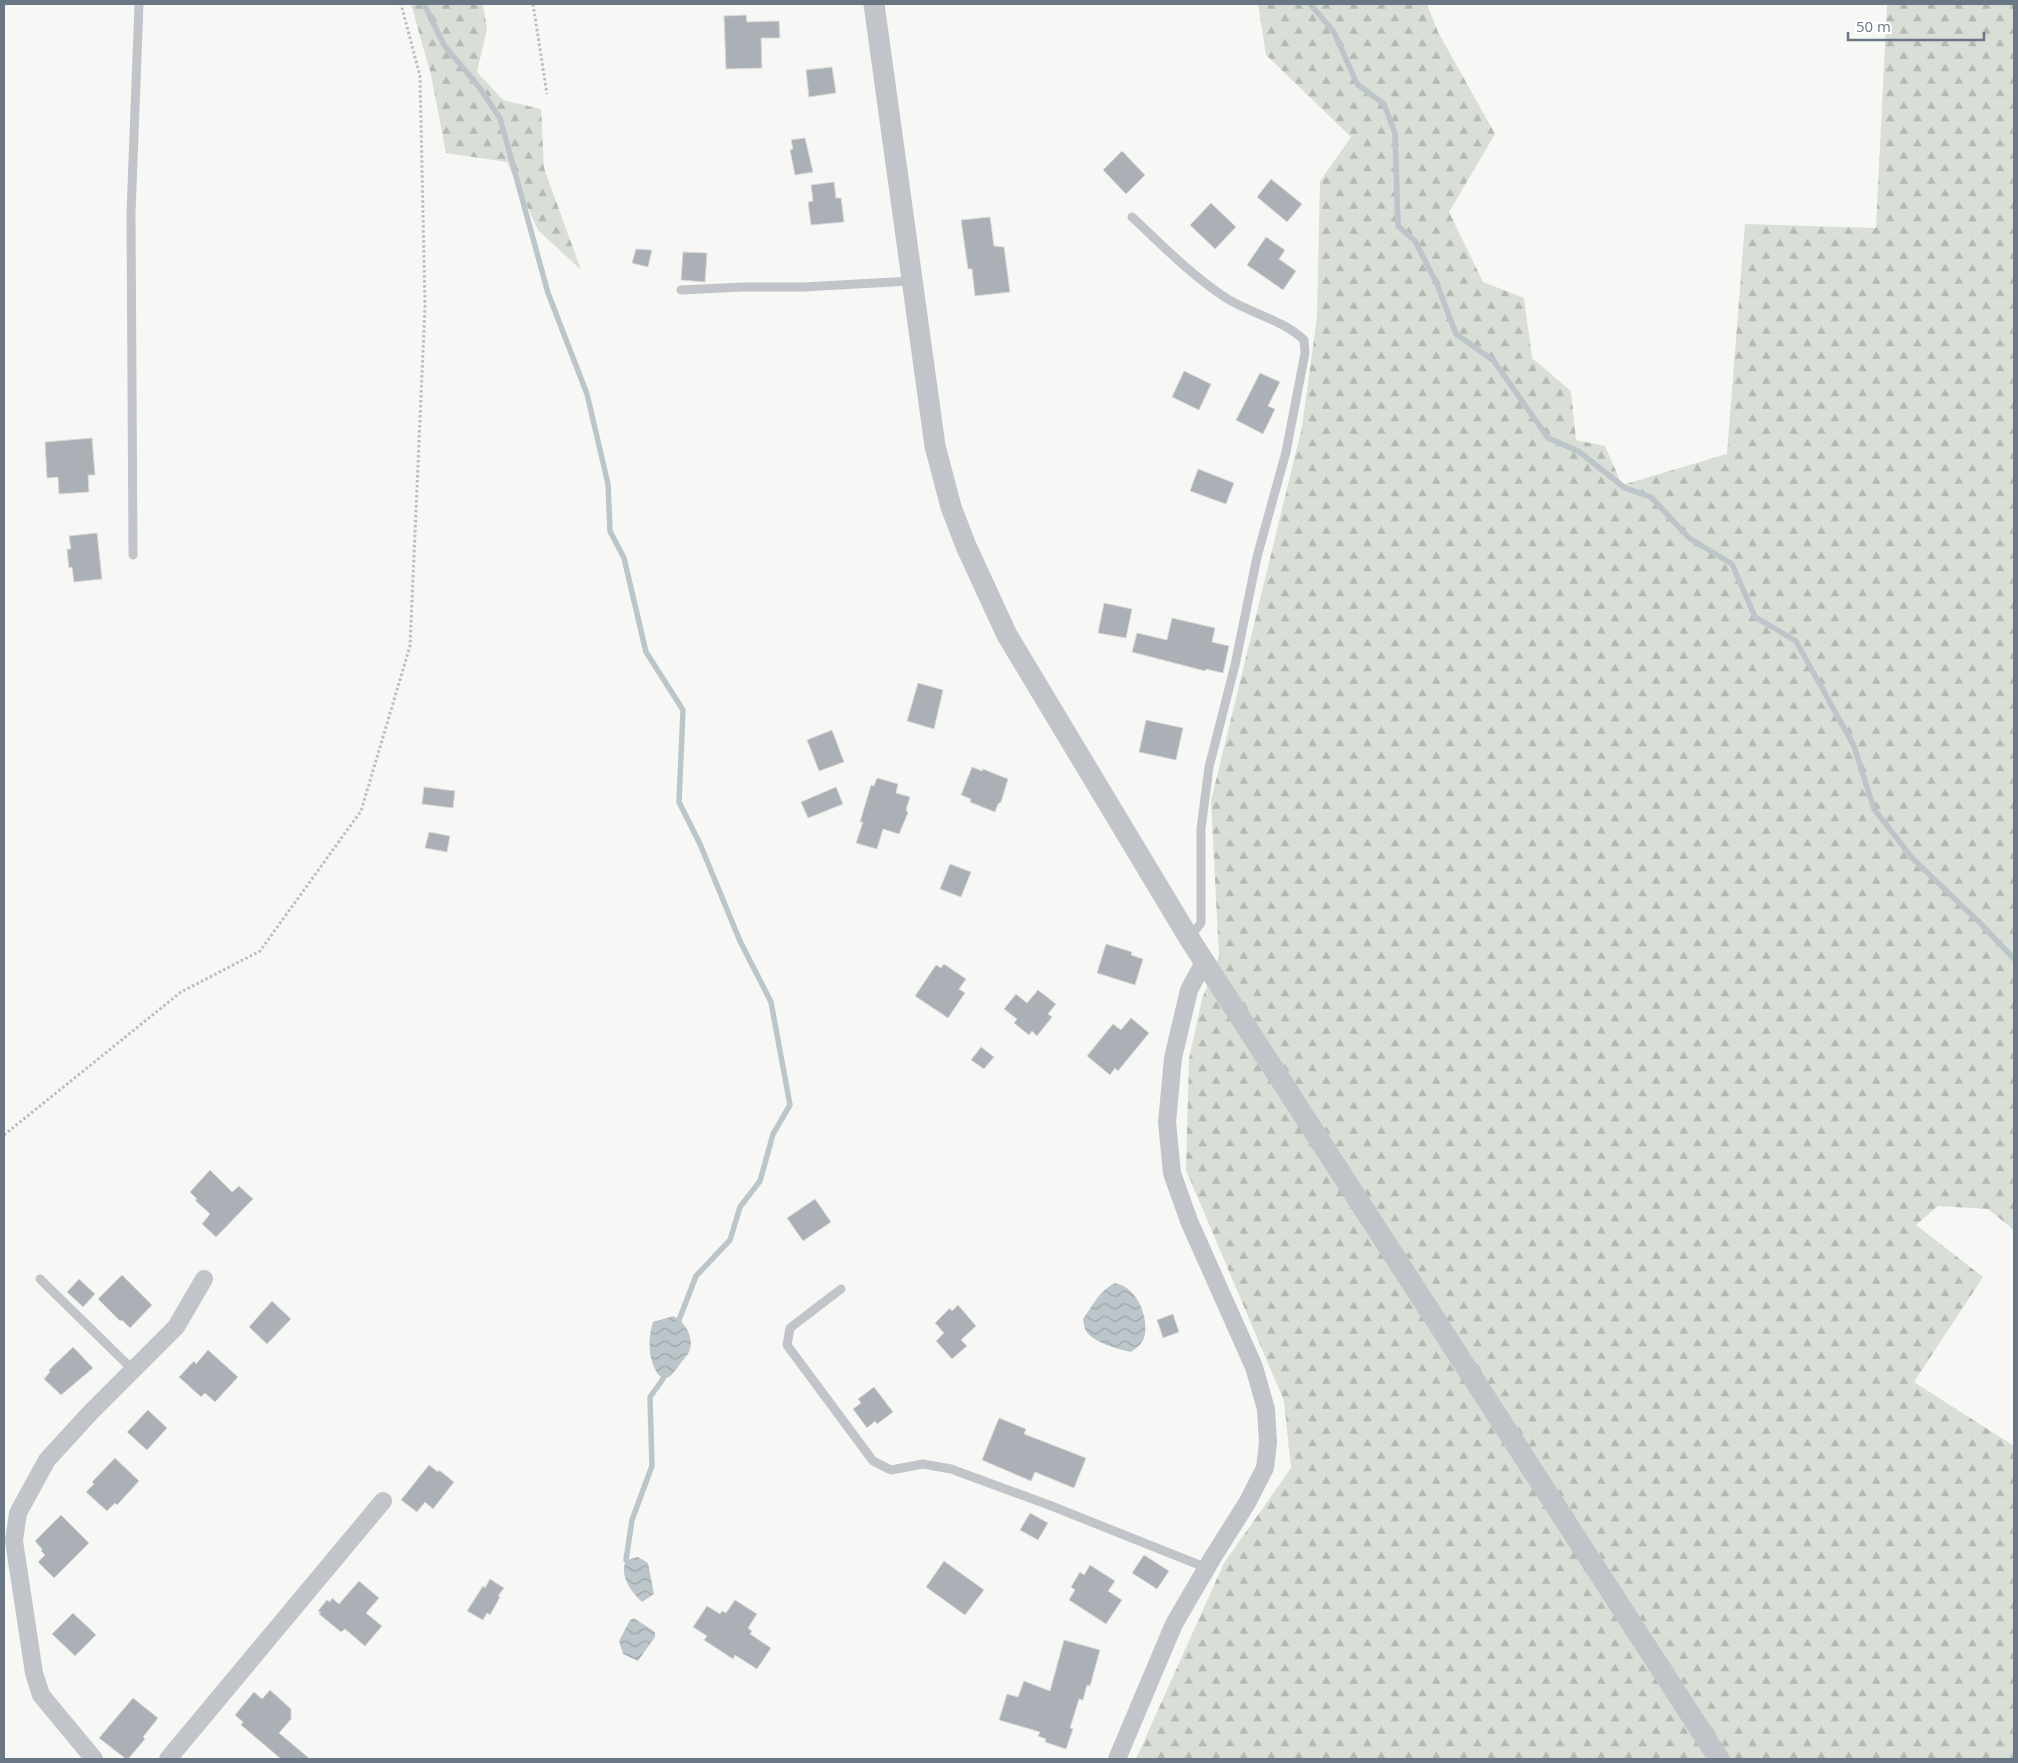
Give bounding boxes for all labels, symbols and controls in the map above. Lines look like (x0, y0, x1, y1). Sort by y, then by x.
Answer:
scale bar (1848, 10, 1984, 42)
text: 50 m (1856, 16, 1891, 36)

